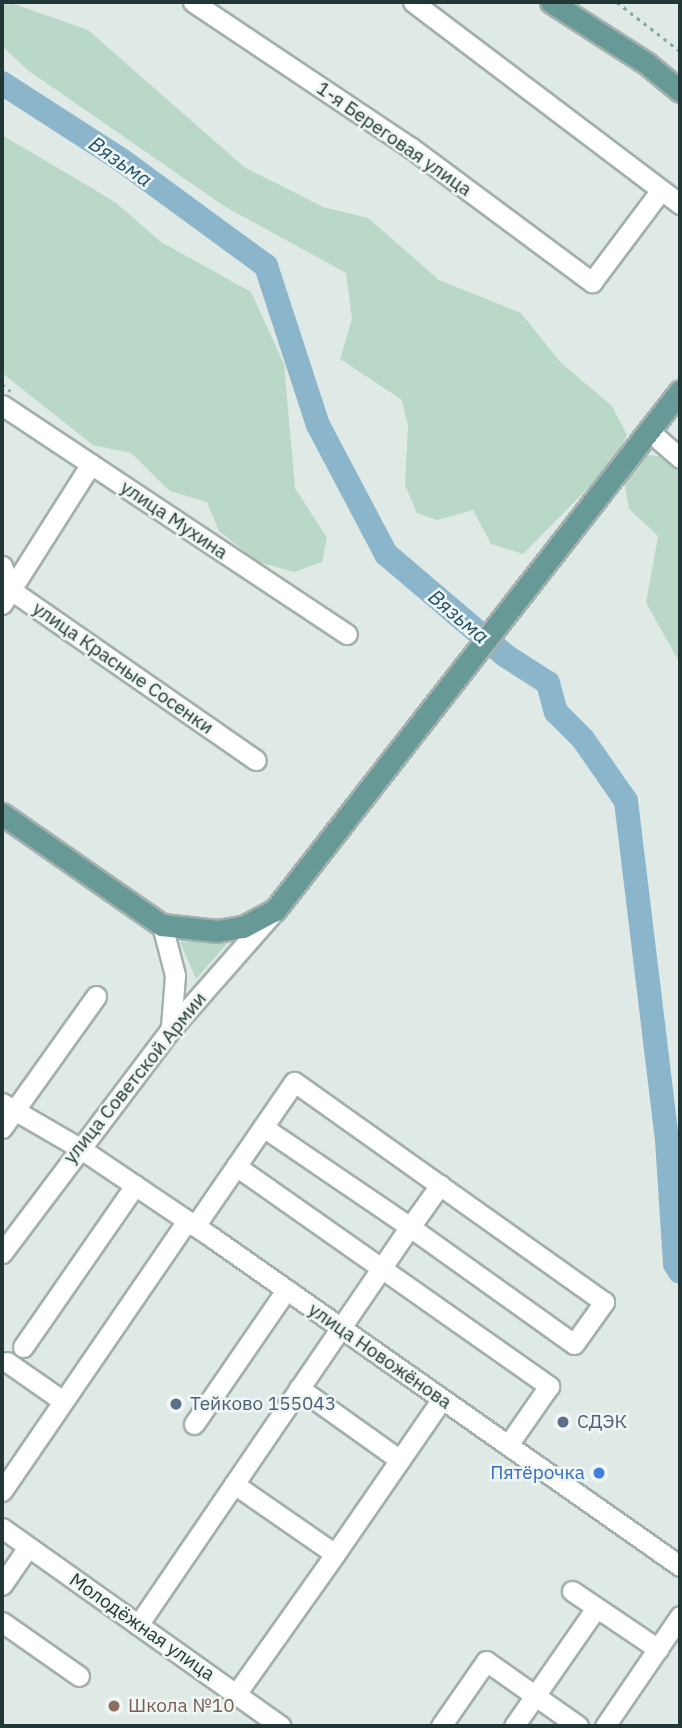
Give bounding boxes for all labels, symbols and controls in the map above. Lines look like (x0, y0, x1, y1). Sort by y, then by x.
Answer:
street label: 1-я Береговая улица (312, 77, 476, 201)
water label: Вязьма (85, 130, 157, 192)
street label: улица Мухина (116, 476, 232, 564)
water label: Вязьма (424, 583, 494, 649)
street label: улица Красные Сосенки (28, 597, 218, 739)
street label: улица Советской Армии (59, 988, 211, 1168)
street label: улица Новожёнова (304, 1298, 456, 1414)
place label: Тейково 155043 (190, 1393, 336, 1415)
marker: Тейково 155043 (168, 1396, 184, 1412)
place label: СДЭК (577, 1411, 627, 1433)
marker: СДЭК (555, 1414, 571, 1430)
place label: Пятёрочка (490, 1462, 585, 1484)
marker: Пятёрочка (591, 1465, 607, 1481)
street label: Молодёжная улица (65, 1568, 219, 1686)
place label: Школа №10 (128, 1695, 235, 1717)
marker: Школа №10 (106, 1698, 122, 1714)

